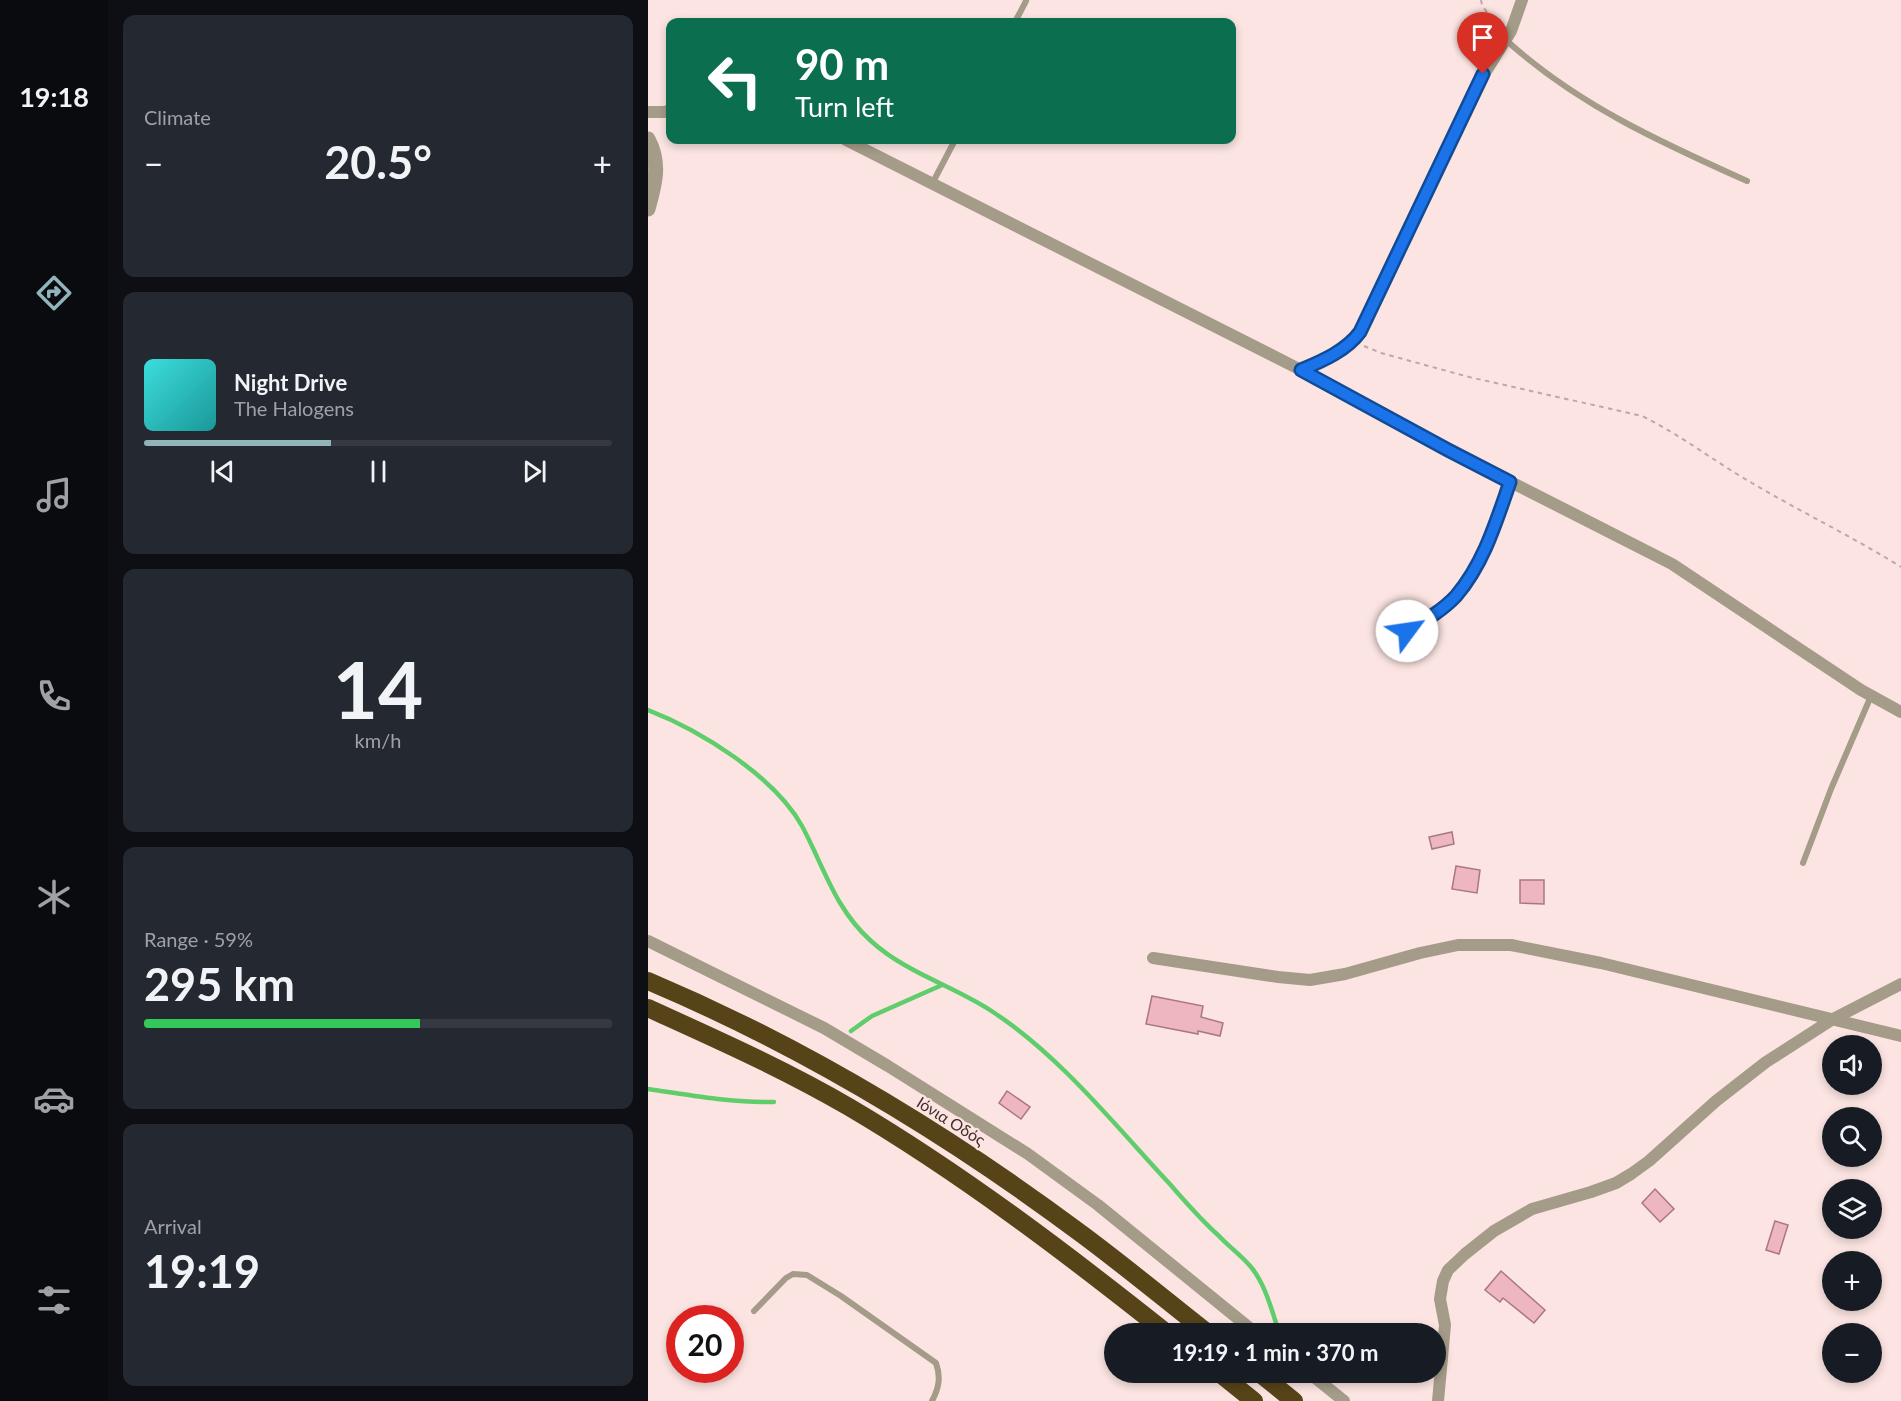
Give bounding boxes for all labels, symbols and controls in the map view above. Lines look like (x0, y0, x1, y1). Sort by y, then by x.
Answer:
pin (1457, 12, 1508, 74)
icon: arrive (1466, 21, 1499, 54)
text: 90 m (795, 39, 889, 89)
icon: left (696, 42, 774, 120)
text: 19:18 (19, 80, 89, 113)
text: Turn left (795, 90, 894, 123)
text: Climate (144, 105, 211, 129)
text: 20.5° (324, 135, 432, 189)
text: − (144, 143, 163, 183)
text: + (593, 143, 612, 183)
icon: directions (33, 272, 75, 314)
text: Night Drive (234, 369, 347, 396)
text: The Halogens (234, 396, 354, 420)
icon: previous (206, 455, 239, 488)
icon: pause (362, 455, 395, 488)
icon: next (518, 455, 551, 488)
icon: music (33, 474, 75, 516)
position arrow (1375, 599, 1439, 663)
text: 14 (333, 642, 423, 736)
icon: phone (33, 675, 75, 717)
text: km/h (355, 728, 401, 752)
icon: climate (33, 876, 75, 918)
text: Range · 59% (144, 927, 253, 951)
text: 295 km (144, 957, 295, 1011)
map controls (1822, 1035, 1882, 1383)
button: sound (1822, 1035, 1882, 1095)
icon: car (33, 1078, 75, 1120)
street label: Ιόνια Οδός (914, 1092, 989, 1149)
button: search (1822, 1107, 1882, 1167)
button: layers (1822, 1179, 1882, 1239)
text: Arrival (144, 1214, 202, 1238)
text: 19:19 (144, 1244, 260, 1298)
button: + (1822, 1251, 1882, 1311)
icon: filters (33, 1279, 75, 1321)
speed limit sign: 20 (666, 1305, 744, 1383)
button: − (1822, 1323, 1882, 1383)
text: 19:19 · 1 min · 370 m (1172, 1339, 1378, 1366)

